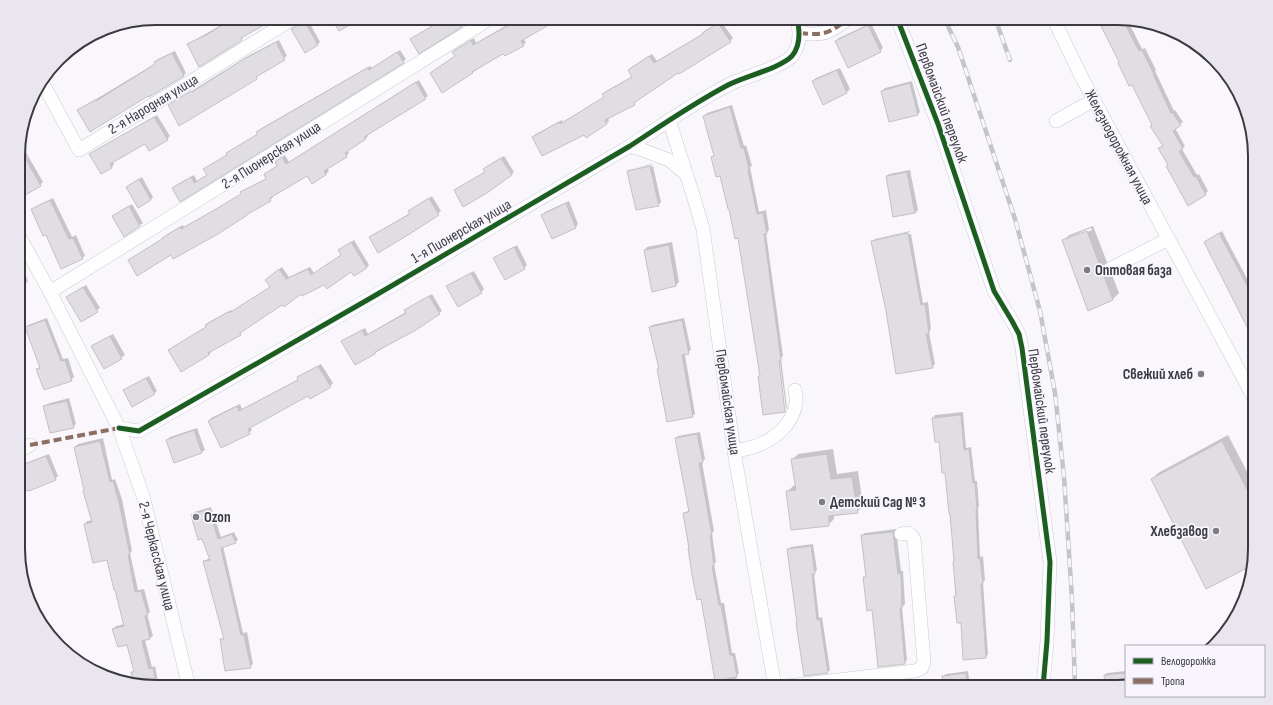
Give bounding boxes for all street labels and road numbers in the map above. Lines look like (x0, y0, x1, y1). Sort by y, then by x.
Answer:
street label: Первомайский переулок (911, 41, 972, 166)
street label: 2-я Народная улица (105, 70, 202, 139)
street label: Железнодорожная улица (1080, 87, 1157, 208)
street label: 2-я Пионерская улица (218, 117, 325, 194)
street label: 1-я Пионерская улица (408, 195, 515, 268)
street label: Первомайский переулок (1023, 347, 1060, 475)
street label: Первомайская улица (711, 348, 744, 456)
street label: 2-я Черкасская улица (134, 500, 179, 613)

